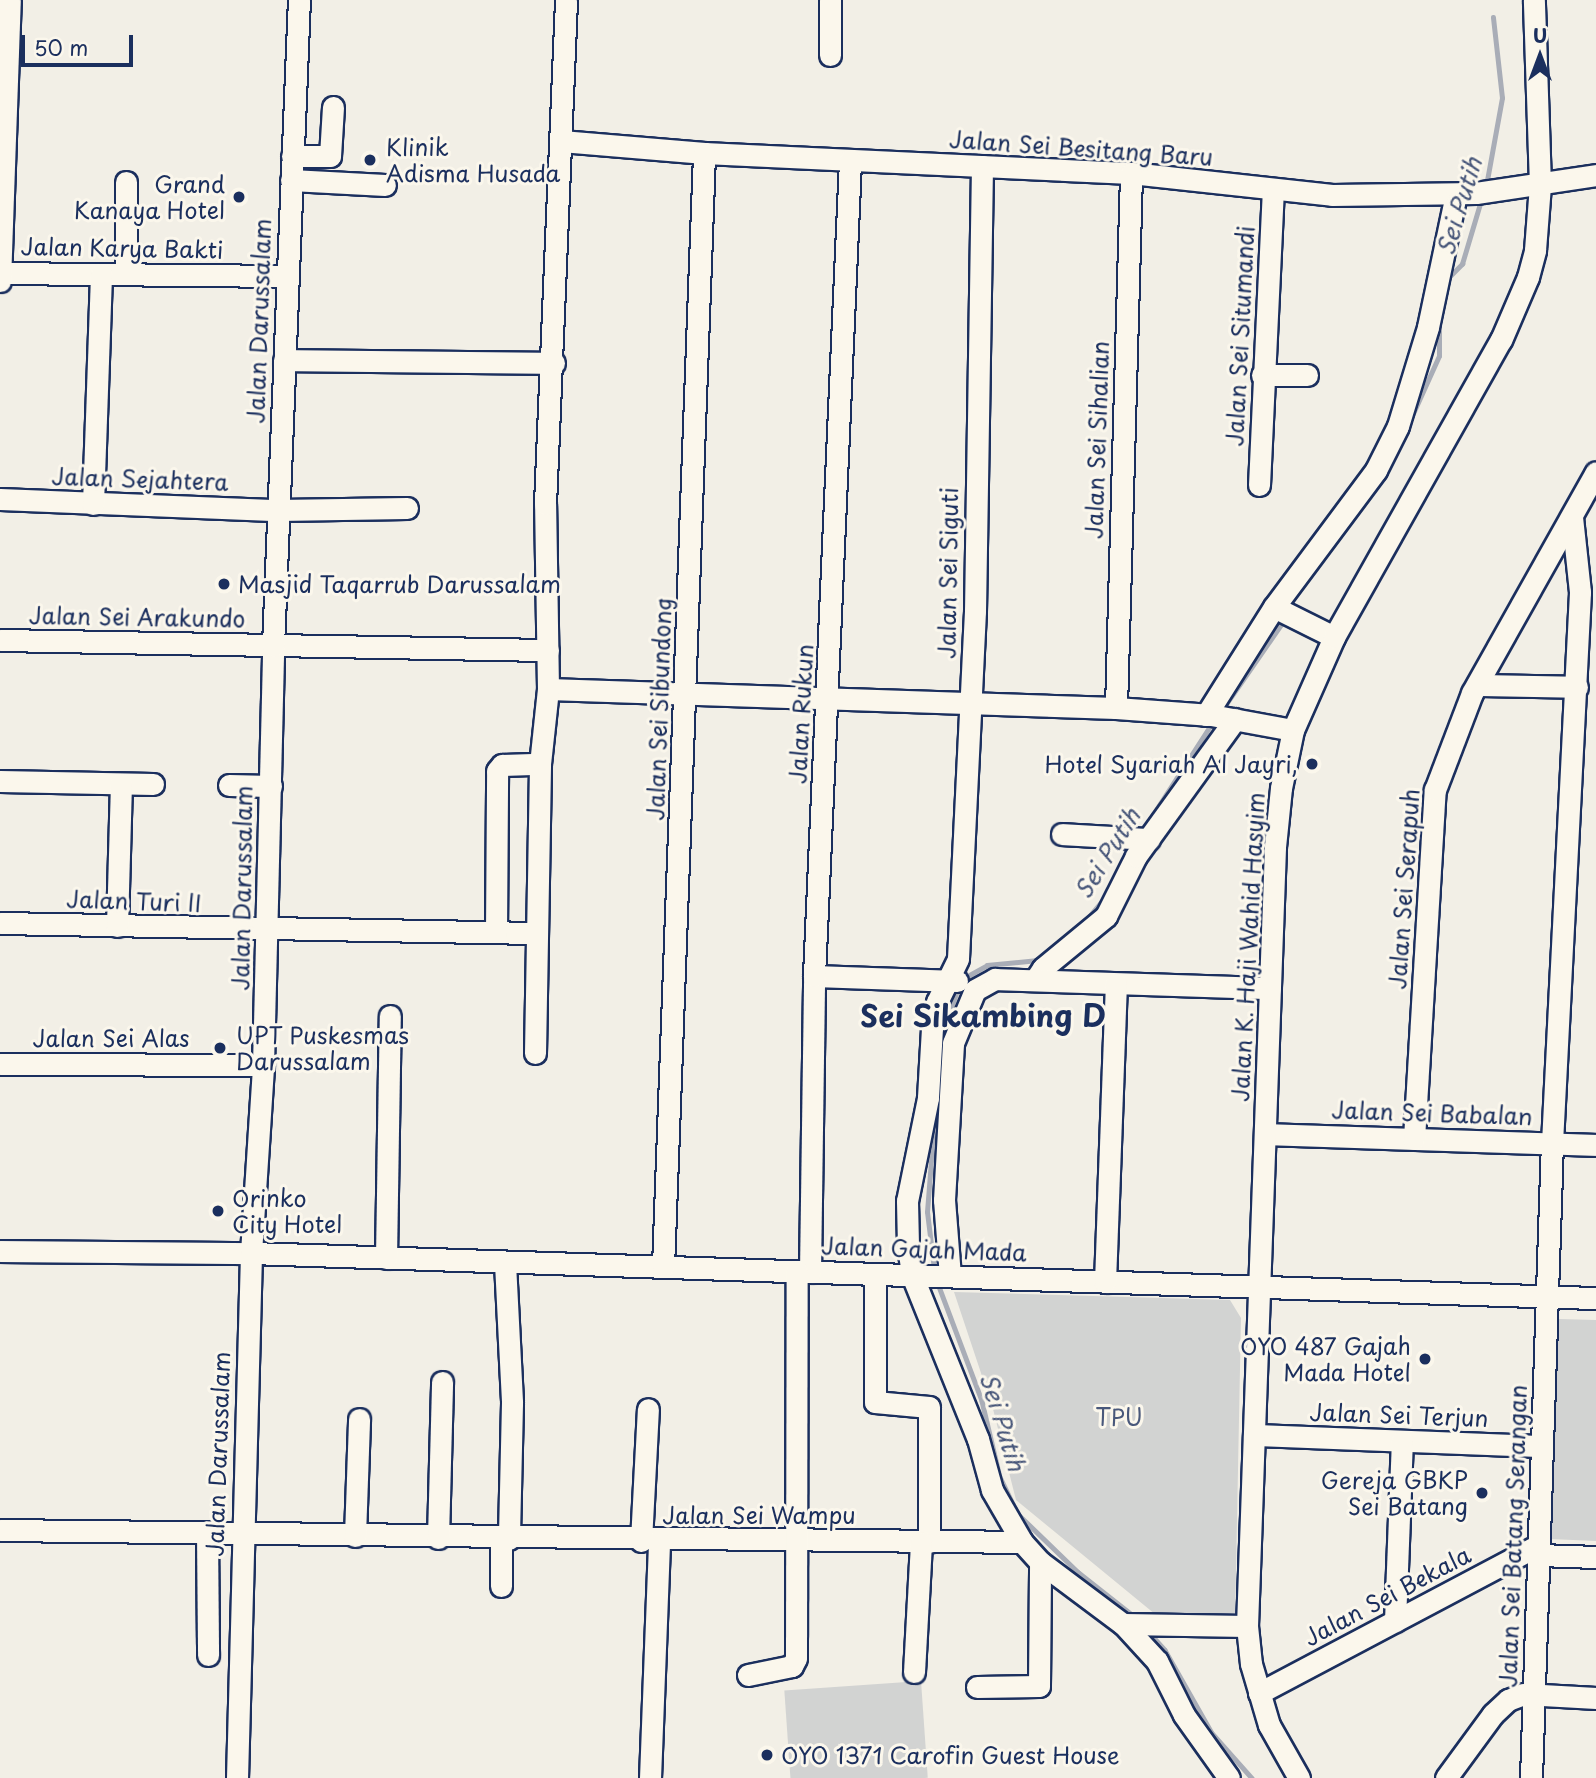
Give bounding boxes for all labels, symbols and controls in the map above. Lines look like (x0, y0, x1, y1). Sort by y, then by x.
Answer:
scale bar (24, 21, 136, 65)
north arrow (1505, 21, 1575, 91)
text: U (1533, 21, 1547, 49)
text: 50 m (34, 31, 88, 63)
street label: Jalan Sei Besitang Baru (947, 125, 1215, 171)
place label: Klinik Adisma Husada (386, 133, 561, 187)
marker: Klinik Adisma Husada (360, 150, 380, 170)
water label: Sei Putih (1430, 154, 1488, 258)
place label: Grand Kanaya Hotel (72, 170, 225, 224)
marker: Grand Kanaya Hotel (231, 189, 247, 205)
street label: Jalan Darussalam (242, 218, 276, 424)
street label: Jalan Sei Situmandi (1220, 224, 1260, 448)
street label: Jalan Karya Bakti (18, 232, 226, 264)
street label: Jalan Sei Sihalian (1080, 341, 1114, 539)
street label: Jalan Sejahtera (51, 462, 229, 496)
street label: Jalan Sei Siguti (933, 486, 963, 660)
place label: Masjid Taqarrub Darussalam (238, 570, 562, 598)
marker: Masjid Taqarrub Darussalam (216, 576, 232, 592)
street label: Jalan Sei Sibundong (641, 597, 677, 821)
street label: Jalan Sei Arakundo (28, 601, 246, 633)
street label: Jalan Rukun (784, 644, 818, 784)
place label: Hotel Syariah Al Jayri, (1044, 750, 1298, 778)
marker: Hotel Syariah Al Jayri, (1304, 756, 1320, 772)
street label: Jalan Darussalam (226, 786, 258, 990)
street label: Jalan Sei Serapuh (1383, 788, 1425, 990)
street label: Jalan K. Haji Wahid Hasyim (1226, 791, 1270, 1103)
water label: Sei Putih (1068, 803, 1146, 903)
street label: Jalan Turi II (66, 885, 202, 917)
district label: Sei Sikambing D (860, 997, 1106, 1033)
place label: UPT Puskesmas Darussalam (236, 1021, 411, 1075)
street label: Jalan Sei Alas (32, 1024, 190, 1052)
marker: UPT Puskesmas Darussalam (210, 1038, 230, 1058)
street label: Jalan Sei Babalan (1331, 1096, 1533, 1130)
place label: Orinko City Hotel (232, 1184, 344, 1238)
marker: Orinko City Hotel (210, 1203, 226, 1219)
street label: Jalan Gajah Mada (820, 1232, 1028, 1266)
place label: OYO 487 Gajah Mada Hotel (1239, 1332, 1411, 1386)
street label: Jalan Darussalam (201, 1351, 235, 1557)
marker: OYO 487 Gajah Mada Hotel (1417, 1351, 1433, 1367)
water label: Sei Putih (974, 1370, 1032, 1474)
street label: Jalan Sei Batang Serangan (1494, 1384, 1532, 1688)
street label: Jalan Sei Terjun (1309, 1398, 1489, 1432)
park label: TPU (1095, 1403, 1143, 1431)
place label: Gereja GBKP Sei Batang (1322, 1466, 1468, 1520)
marker: Gereja GBKP Sei Batang (1474, 1485, 1490, 1501)
street label: Jalan Sei Wampu (661, 1501, 857, 1529)
street label: Jalan Sei Bekala (1298, 1540, 1476, 1652)
place label: OYO 1371 Carofin Guest House (781, 1741, 1121, 1769)
marker: OYO 1371 Carofin Guest House (759, 1747, 775, 1763)

